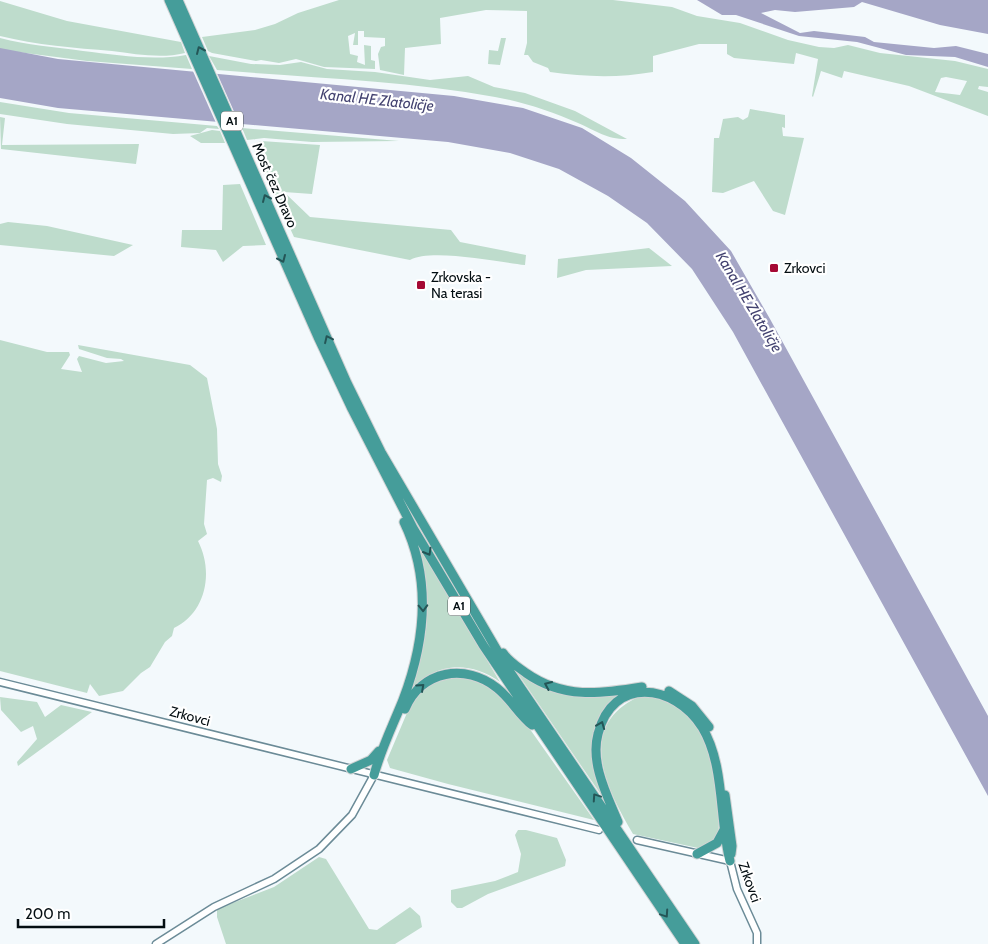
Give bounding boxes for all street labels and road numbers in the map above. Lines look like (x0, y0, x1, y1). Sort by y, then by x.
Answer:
road number: A1 (221, 112, 243, 130)
street label: Most čez Dravo (248, 140, 302, 231)
road number: A1 (448, 596, 470, 616)
street label: Zrkovci (168, 702, 212, 730)
street label: Zrkovci (734, 859, 766, 905)

